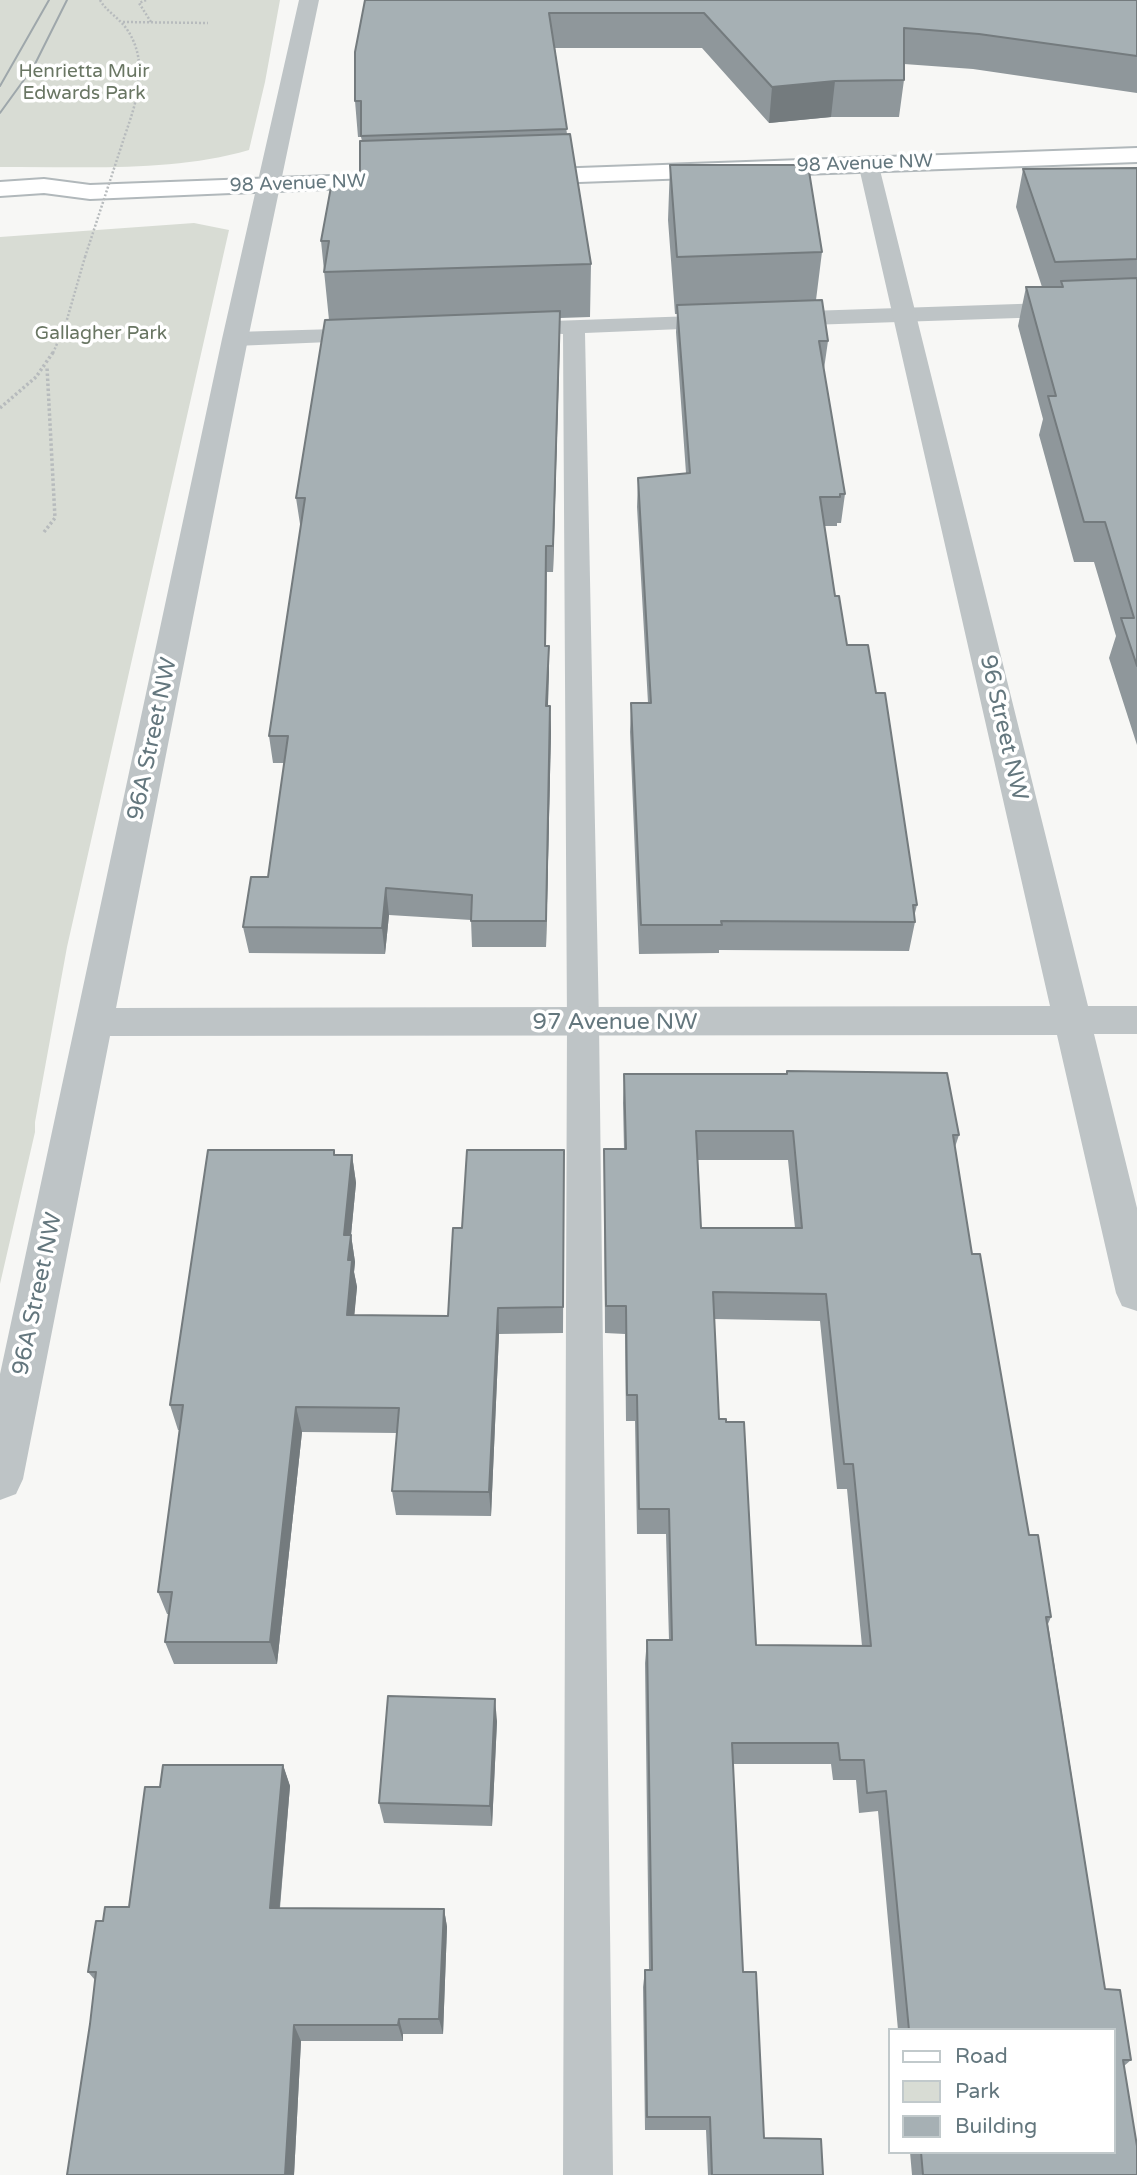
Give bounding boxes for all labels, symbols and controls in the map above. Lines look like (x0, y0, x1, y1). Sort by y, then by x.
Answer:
park label: Henrietta Muir Edwards Park (19, 61, 149, 105)
street label: 98 Avenue NW (797, 150, 933, 178)
street label: 98 Avenue NW (230, 170, 366, 198)
park label: Gallagher Park (35, 323, 167, 345)
street label: 96 Street NW (973, 653, 1033, 803)
street label: 96A Street NW (122, 655, 184, 823)
street label: 97 Avenue NW (533, 1009, 697, 1037)
street label: 96A Street NW (7, 1210, 69, 1378)
legend (888, 2028, 1116, 2154)
text: Road (955, 2044, 1008, 2069)
text: Park (955, 2079, 1000, 2104)
text: Building (955, 2114, 1037, 2139)

